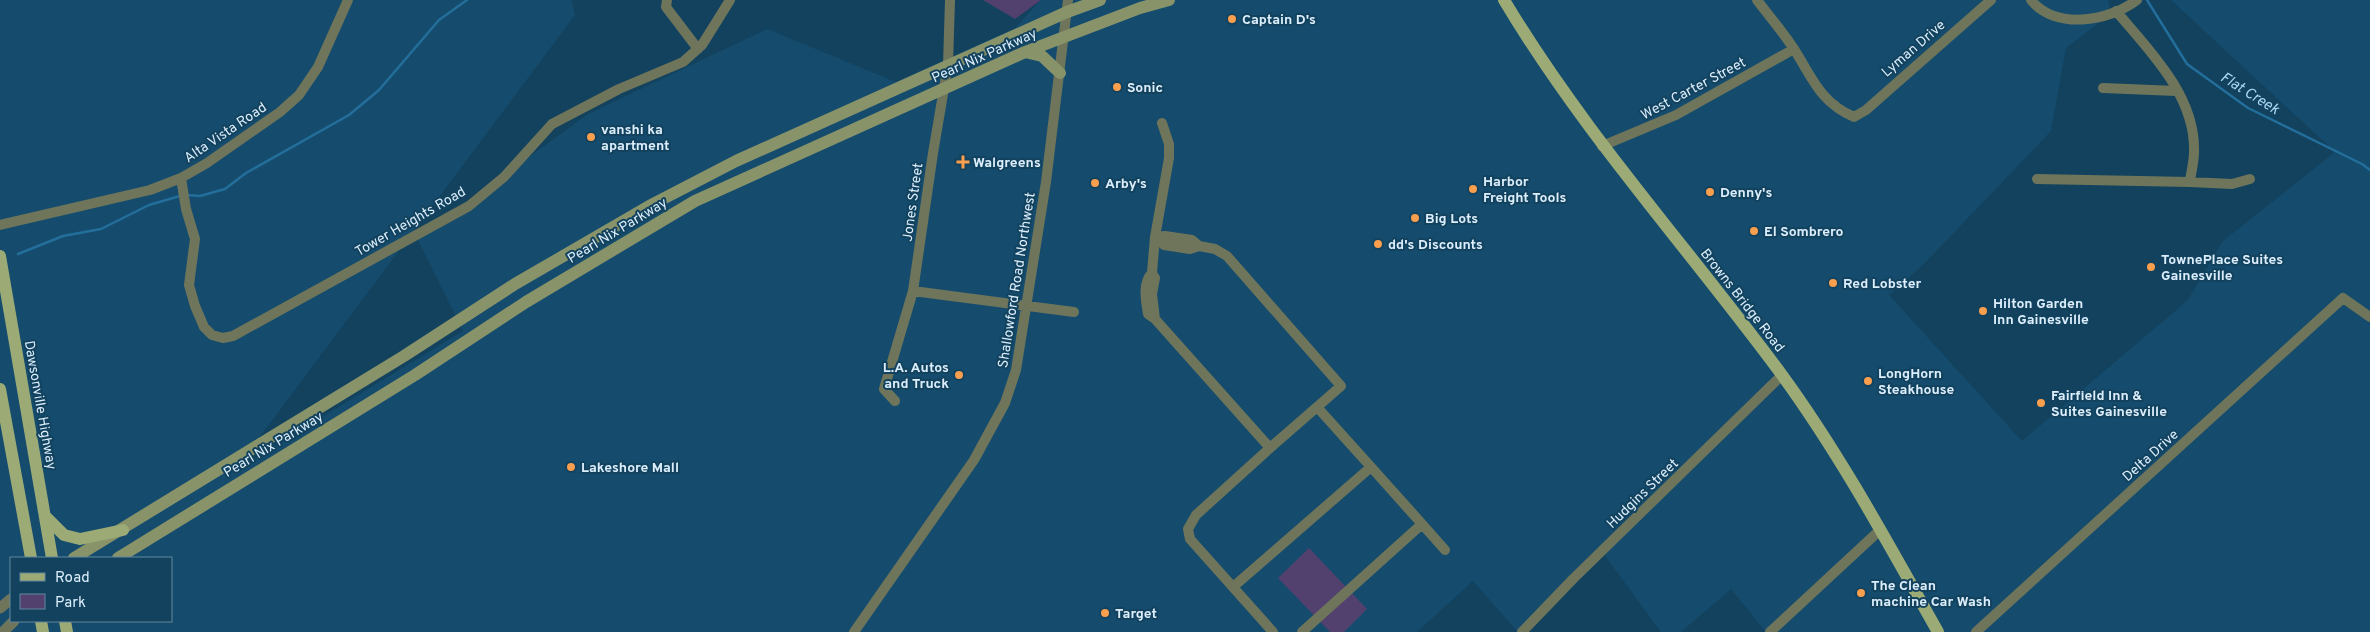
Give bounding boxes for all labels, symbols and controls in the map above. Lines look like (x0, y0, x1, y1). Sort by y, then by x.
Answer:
place label: Captain D's (1242, 12, 1316, 29)
marker: Captain D's (1226, 13, 1238, 25)
street label: Lyman Drive (1879, 17, 1949, 81)
street label: Pearl Nix Parkway (929, 26, 1040, 87)
street label: West Carter Street (1638, 55, 1749, 124)
water label: Flat Creek (2216, 69, 2283, 120)
place label: Sonic (1127, 80, 1163, 97)
marker: Sonic (1111, 81, 1123, 93)
street label: Alta Vista Road (181, 99, 270, 167)
place label: vanshi ka apartment (601, 122, 670, 155)
marker: vanshi ka apartment (585, 131, 597, 143)
place label: Walgreens (973, 155, 1041, 172)
marker: Walgreens (957, 156, 969, 168)
street label: Jones Street (900, 162, 927, 243)
place label: Harbor Freight Tools (1483, 174, 1567, 207)
place label: Arby's (1105, 176, 1147, 193)
marker: Arby's (1089, 177, 1101, 189)
marker: Harbor Freight Tools (1467, 183, 1479, 195)
street label: Tower Heights Road (352, 184, 469, 261)
place label: Denny's (1720, 185, 1773, 202)
marker: Denny's (1704, 186, 1716, 198)
street label: Shallowford Road Northwest (995, 191, 1040, 369)
street label: Pearl Nix Parkway (565, 195, 671, 268)
place label: Big Lots (1425, 211, 1478, 228)
marker: Big Lots (1409, 212, 1421, 224)
place label: El Sombrero (1764, 224, 1843, 241)
marker: El Sombrero (1748, 225, 1760, 237)
place label: dd's Discounts (1388, 237, 1483, 254)
marker: dd's Discounts (1372, 238, 1384, 250)
street label: Browns Bridge Road (1696, 246, 1788, 356)
place label: TownePlace Suites Gainesville (2161, 252, 2283, 285)
marker: TownePlace Suites Gainesville (2145, 261, 2157, 273)
place label: Red Lobster (1843, 276, 1922, 293)
marker: Red Lobster (1827, 277, 1839, 289)
place label: Hilton Garden Inn Gainesville (1993, 296, 2089, 329)
marker: Hilton Garden Inn Gainesville (1977, 305, 1989, 317)
street label: Dawsonville Highway (20, 339, 59, 471)
place label: L.A. Autos and Truck (883, 360, 949, 393)
place label: LongHorn Steakhouse (1878, 366, 1955, 399)
marker: L.A. Autos and Truck (953, 369, 965, 381)
marker: LongHorn Steakhouse (1862, 375, 1874, 387)
place label: Fairfield Inn & Suites Gainesville (2051, 388, 2167, 421)
marker: Fairfield Inn & Suites Gainesville (2035, 397, 2047, 409)
street label: Pearl Nix Parkway (221, 409, 327, 482)
street label: Delta Drive (2119, 427, 2183, 486)
street label: Hudgins Street (1604, 456, 1682, 533)
place label: Lakeshore Mall (581, 460, 679, 477)
marker: Lakeshore Mall (565, 461, 577, 473)
legend (10, 557, 172, 622)
text: Road (55, 569, 90, 588)
place label: The Clean machine Car Wash (1871, 578, 1991, 611)
marker: The Clean machine Car Wash (1855, 587, 1867, 599)
text: Park (55, 594, 86, 613)
place label: Target (1115, 606, 1157, 623)
marker: Target (1099, 607, 1111, 619)

